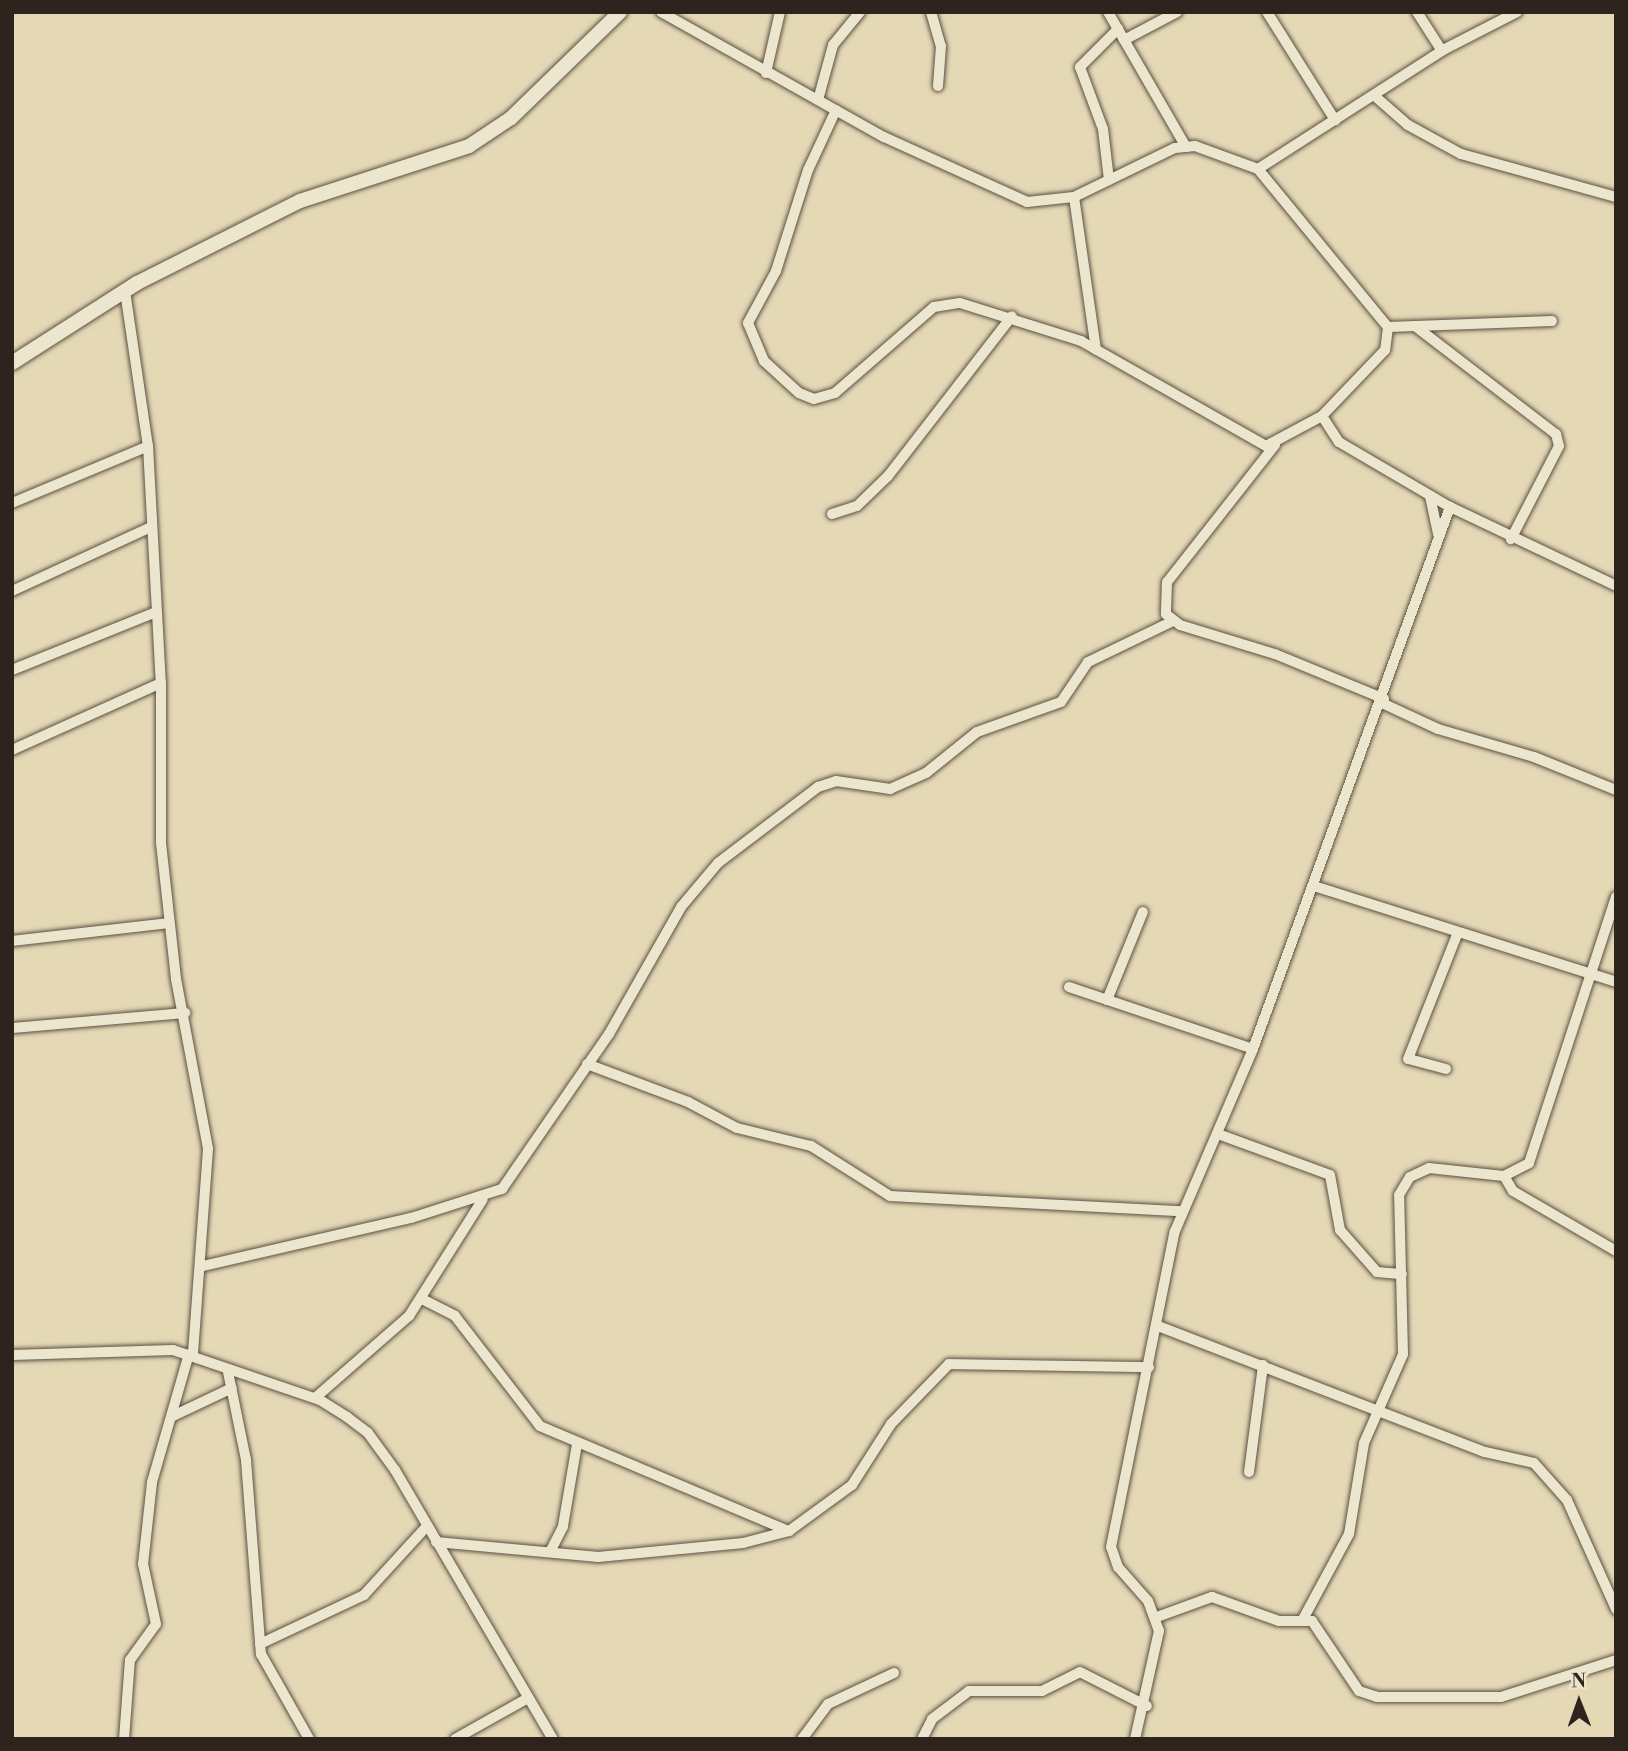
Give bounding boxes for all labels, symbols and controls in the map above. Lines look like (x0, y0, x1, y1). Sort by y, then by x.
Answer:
north arrow (1544, 1667, 1614, 1737)
text: N (1571, 1669, 1586, 1693)

